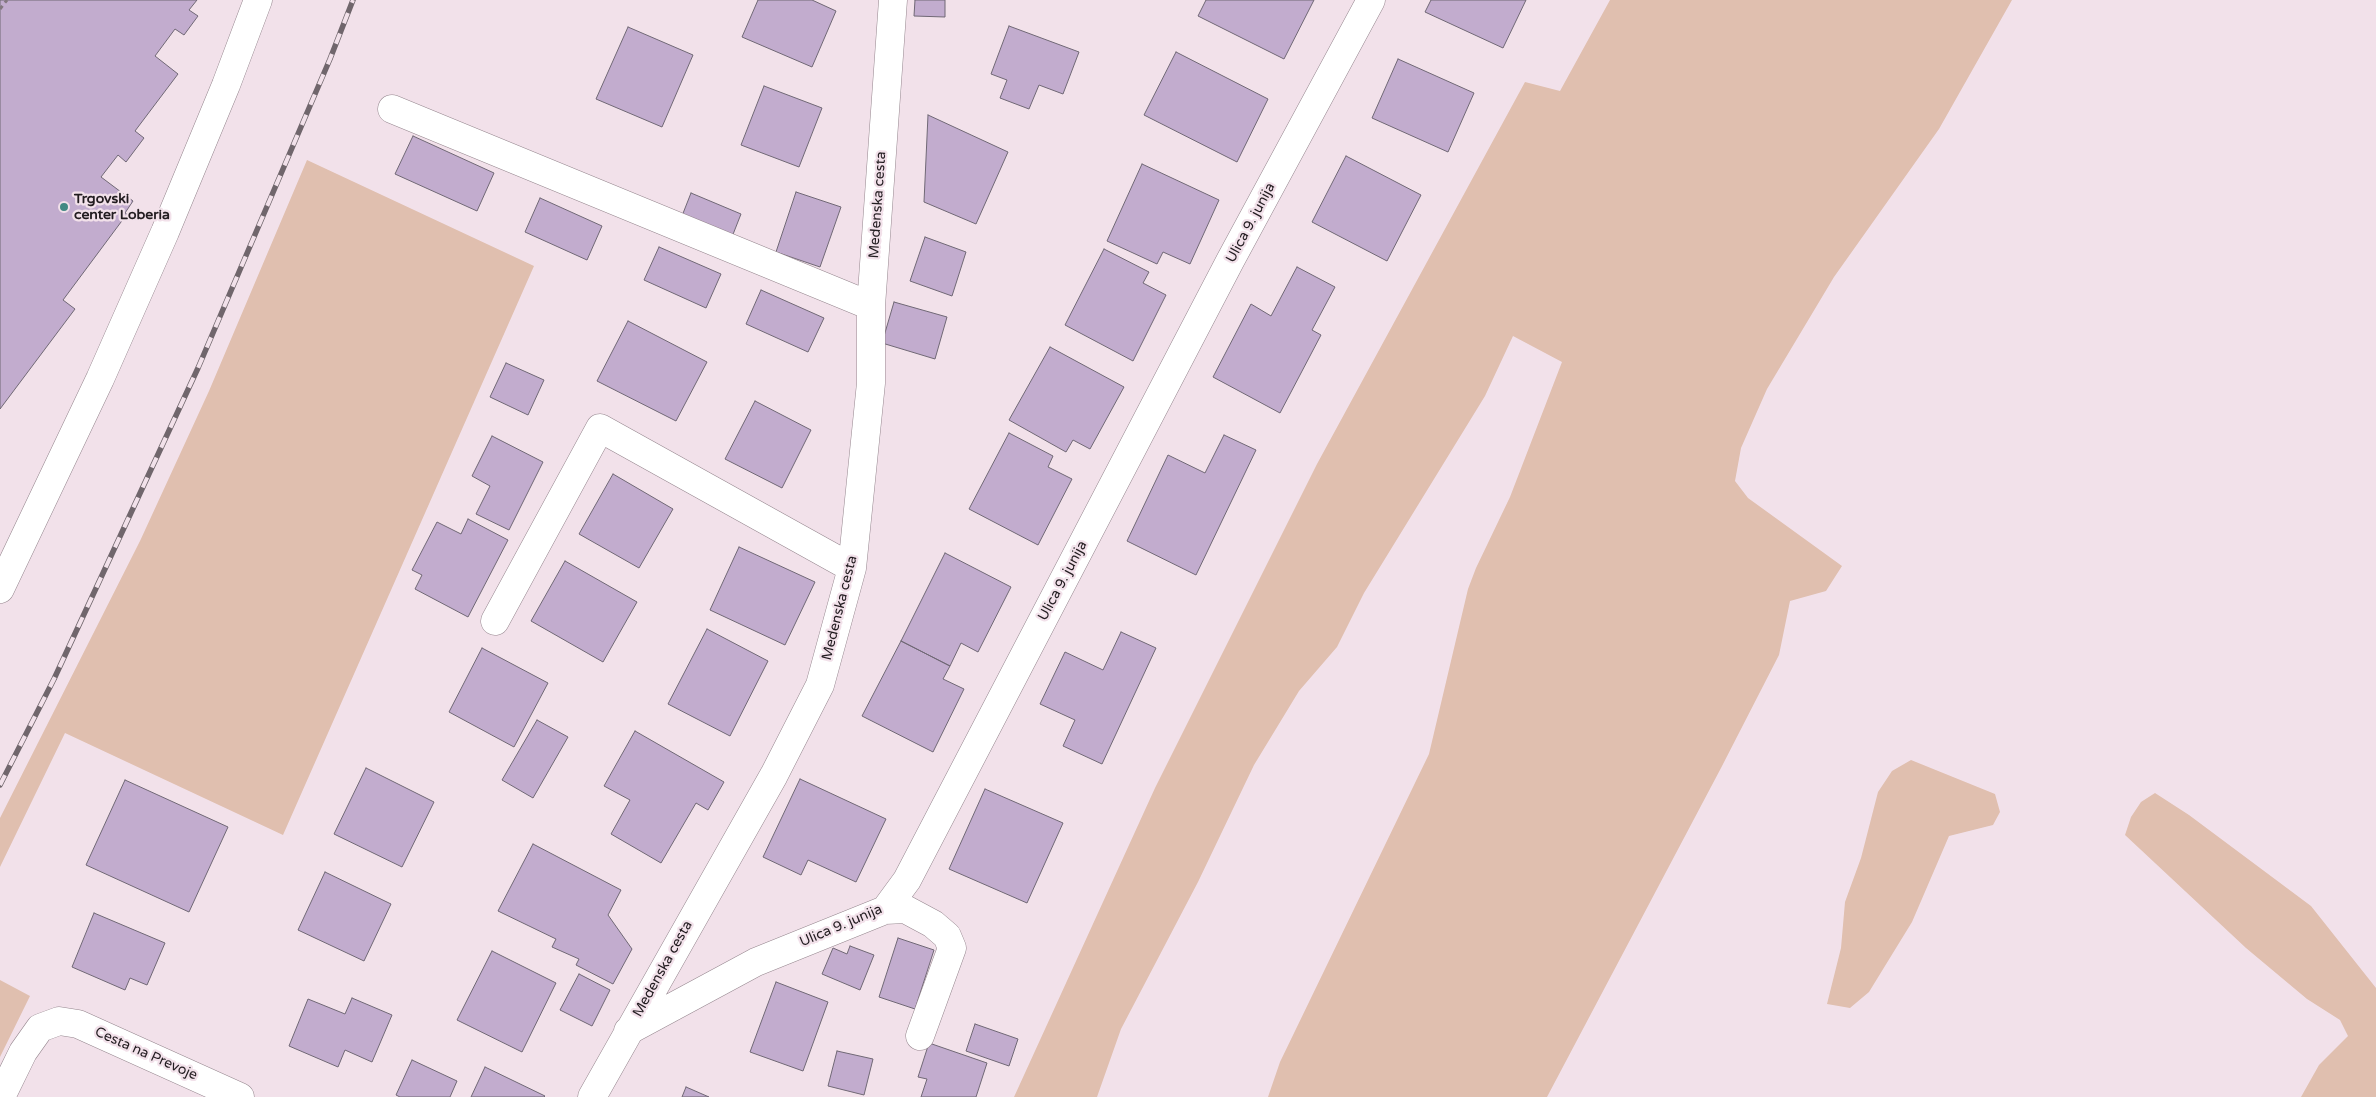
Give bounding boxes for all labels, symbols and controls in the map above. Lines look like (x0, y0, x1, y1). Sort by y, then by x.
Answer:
street label: Medenska cesta (866, 151, 890, 259)
street label: Ulica 9. junija (1223, 180, 1279, 266)
place label: Trgovski center Loberia (74, 191, 170, 223)
marker: Trgovski center Loberia (58, 201, 70, 213)
street label: Ulica 9. junija (1035, 538, 1091, 624)
street label: Medenska cesta (819, 554, 861, 662)
street label: Ulica 9. junija (797, 901, 885, 951)
street label: Medenska cesta (630, 918, 696, 1020)
street label: Cesta na Prevoje (92, 1024, 200, 1084)

